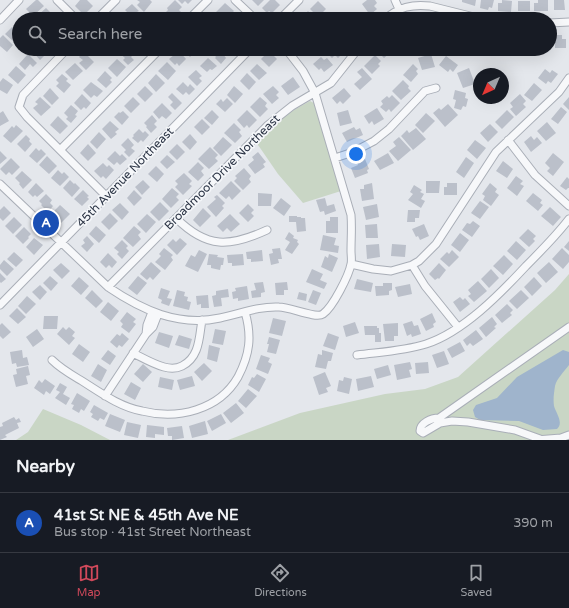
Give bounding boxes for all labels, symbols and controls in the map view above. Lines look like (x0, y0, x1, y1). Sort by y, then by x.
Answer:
search box (12, 12, 557, 56)
icon: search (26, 23, 48, 45)
text: Search here (58, 25, 142, 43)
north arrow (473, 68, 509, 104)
street label: Broadmoor Drive Northeast (161, 111, 283, 233)
street label: 45th Avenue Northeast (74, 124, 177, 230)
your location (346, 144, 366, 164)
pin: A (33, 208, 59, 238)
text: Nearby (16, 456, 75, 477)
text: 41st St NE & 45th Ave NE (54, 506, 239, 524)
text: A (24, 515, 34, 531)
text: 390 m (513, 515, 553, 531)
text: Bus stop · 41st Street Northeast (54, 524, 251, 540)
tab: Map (77, 562, 101, 599)
tab: Directions (254, 562, 307, 599)
tab: Saved (460, 562, 492, 599)

